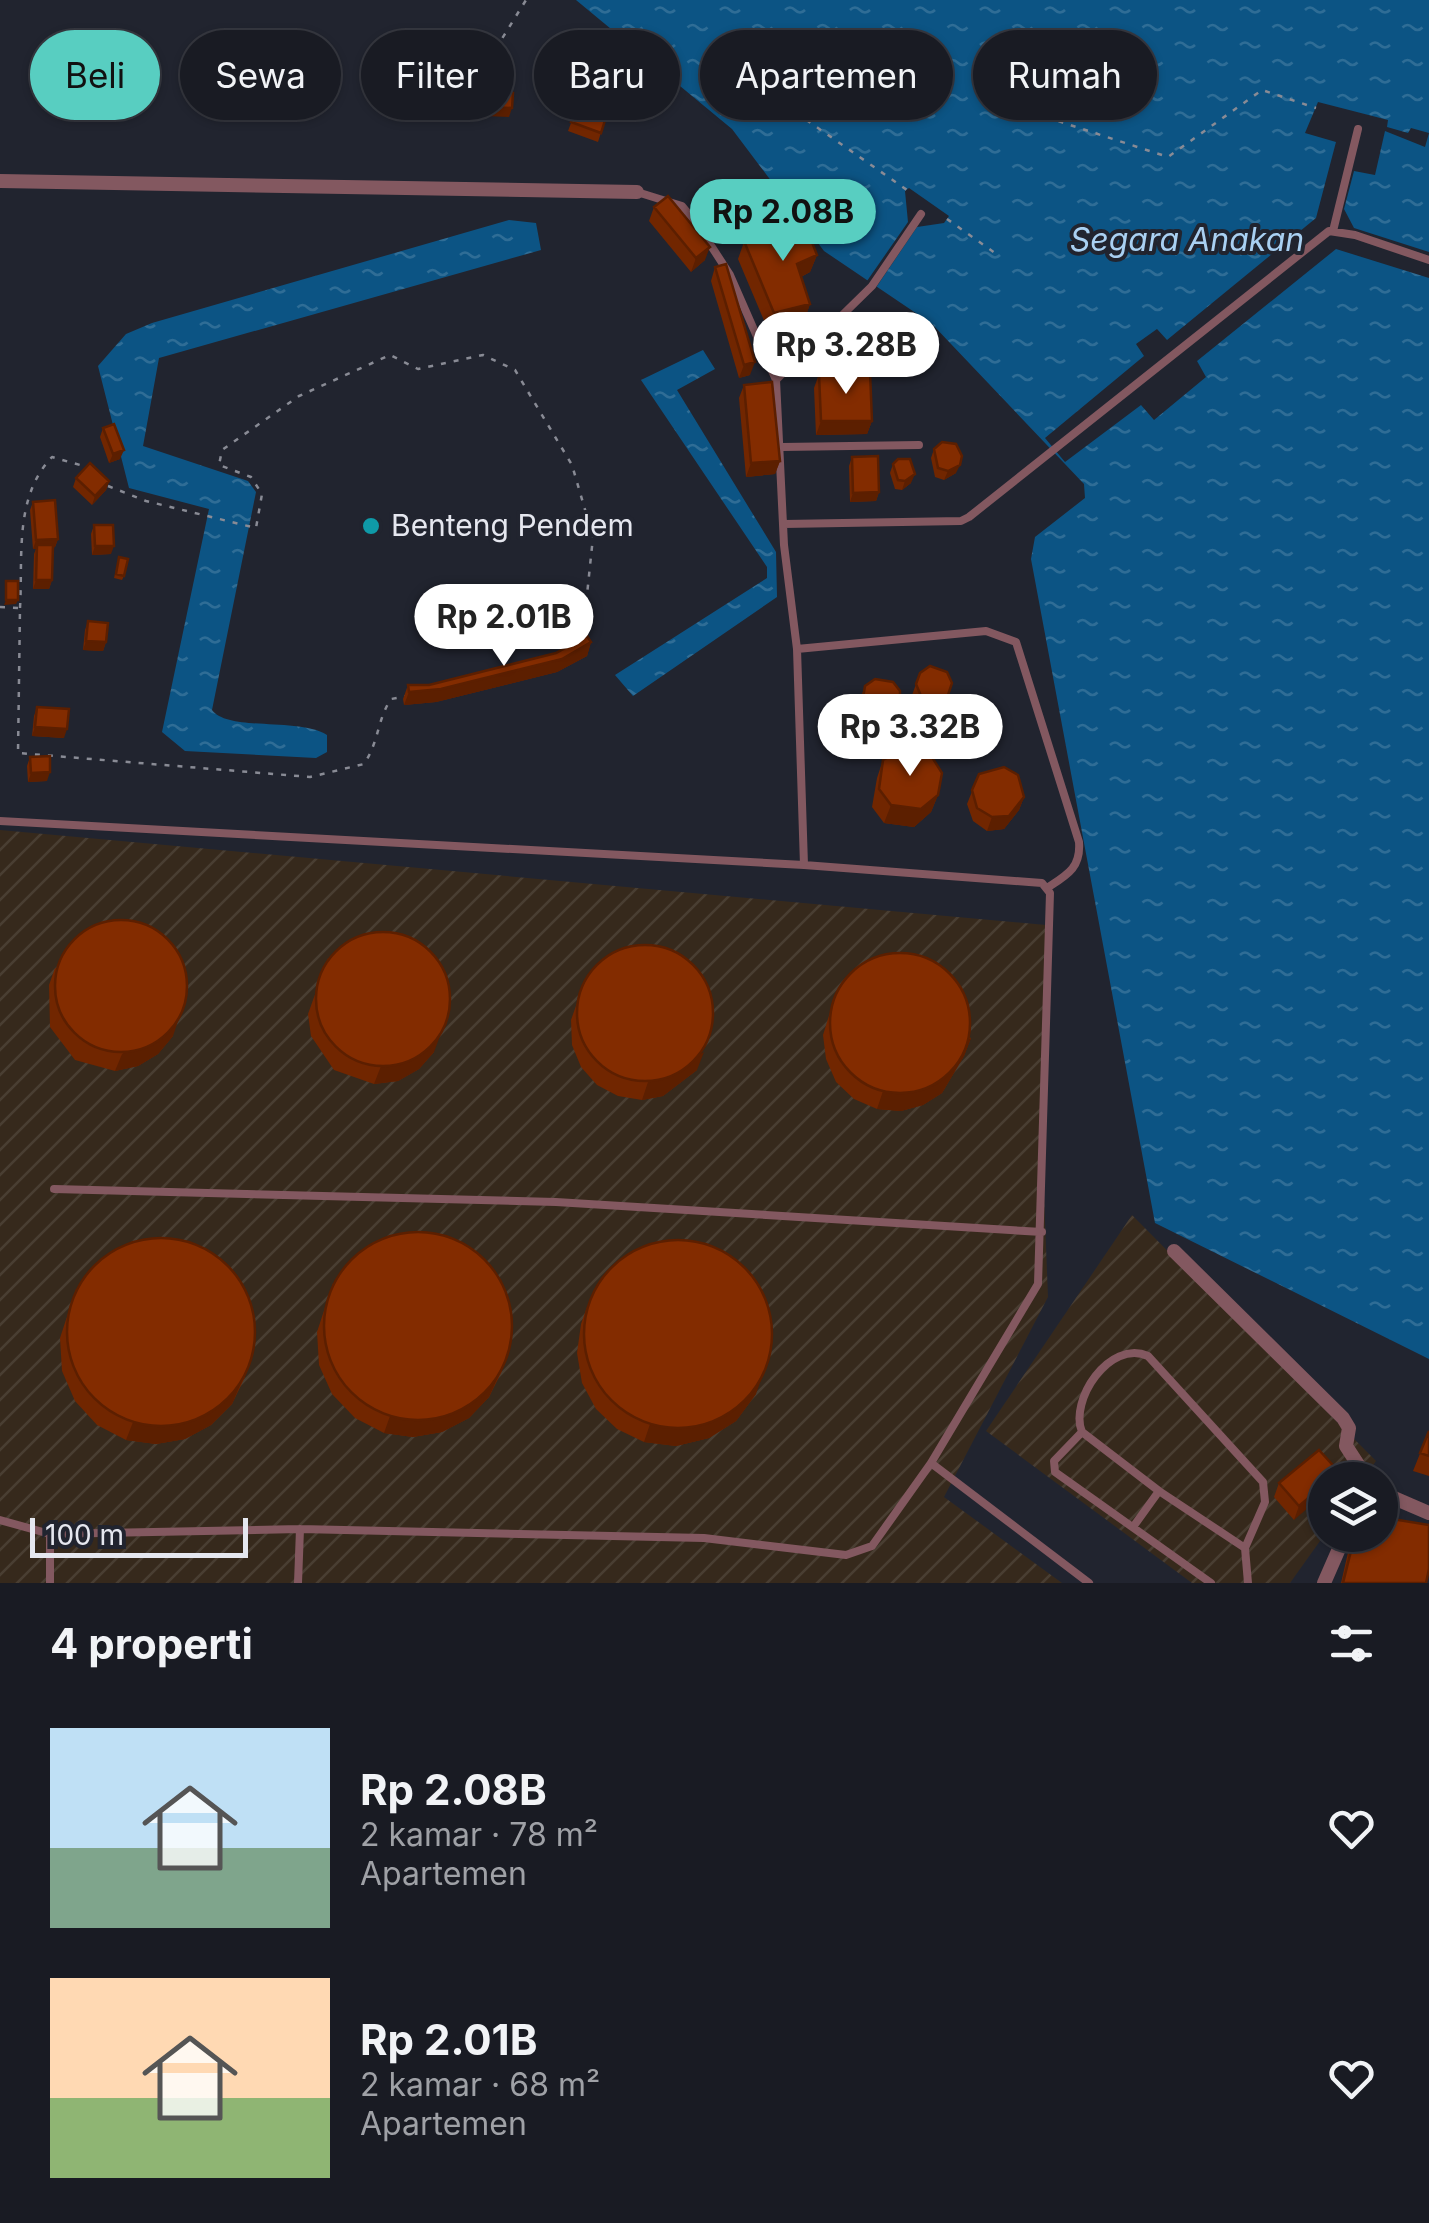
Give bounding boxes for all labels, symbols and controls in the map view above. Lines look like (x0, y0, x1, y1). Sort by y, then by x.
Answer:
chip: Beli (30, 30, 160, 120)
chip: Sewa (180, 30, 341, 120)
chip: Filter (361, 30, 514, 120)
chip: Baru (534, 30, 680, 120)
chip: Apartemen (700, 30, 953, 120)
chip: Rumah (973, 30, 1157, 120)
pin: Rp 2.08B (680, 179, 886, 264)
text: Rp 2.08B (712, 192, 854, 231)
water label: Segara Anakan (1070, 220, 1304, 259)
pin: Rp 3.28B (743, 312, 949, 397)
text: Rp 3.28B (775, 325, 917, 364)
place label: Benteng Pendem (391, 507, 634, 543)
marker: Benteng Pendem (360, 515, 382, 537)
pin: Rp 2.01B (401, 584, 607, 669)
text: Rp 2.01B (436, 597, 572, 636)
pin: Rp 3.32B (807, 694, 1013, 779)
text: Rp 3.32B (840, 707, 980, 746)
map controls (1308, 1462, 1398, 1552)
button: layers (1308, 1462, 1398, 1552)
scale bar (30, 1513, 248, 1558)
text: 100 m (45, 1518, 124, 1552)
icon: filters (1324, 1616, 1379, 1671)
text: 4 properti (50, 1618, 253, 1669)
text: Rp 2.08B (360, 1764, 547, 1815)
icon: home (130, 1768, 250, 1888)
icon: heart (1324, 1801, 1379, 1856)
text: 2 kamar · 78 m² (360, 1815, 598, 1854)
text: Apartemen (360, 1854, 527, 1893)
text: Rp 2.01B (360, 2014, 537, 2065)
icon: home (130, 2018, 250, 2138)
icon: heart (1324, 2051, 1379, 2106)
text: 2 kamar · 68 m² (360, 2065, 600, 2104)
text: Apartemen (360, 2104, 527, 2143)

